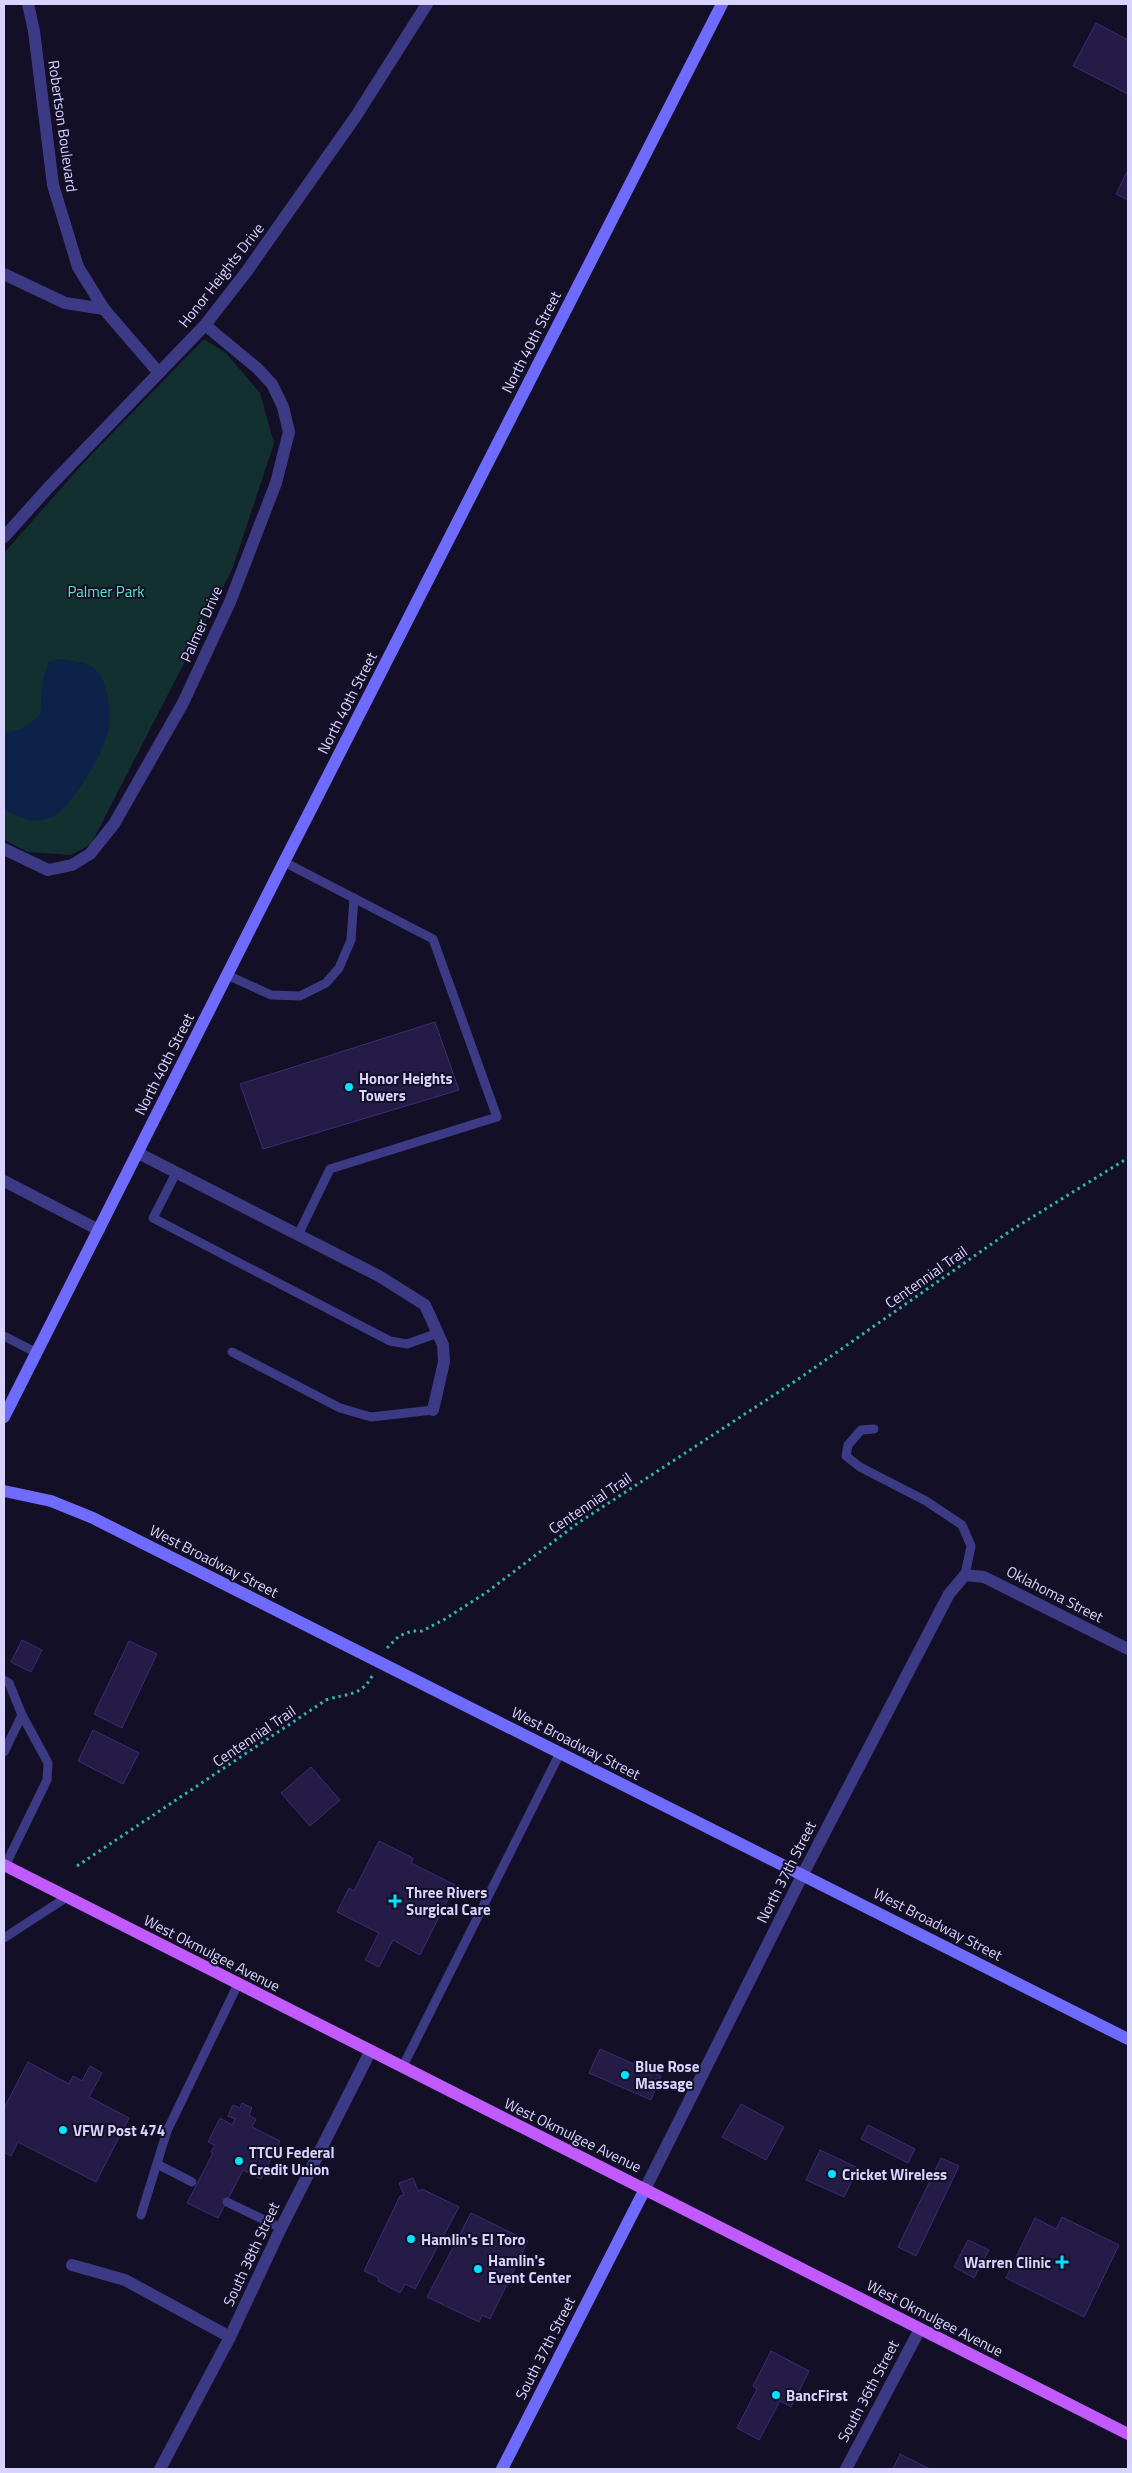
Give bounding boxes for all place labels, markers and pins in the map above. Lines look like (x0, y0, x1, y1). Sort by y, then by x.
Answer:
place label: Honor Heights Towers (359, 1067, 453, 1107)
marker: Honor Heights Towers (343, 1081, 355, 1093)
place label: Three Rivers Surgical Care (406, 1881, 491, 1921)
marker: Three Rivers Surgical Care (388, 1894, 402, 1908)
place label: Blue Rose Massage (635, 2055, 700, 2095)
marker: Blue Rose Massage (619, 2069, 631, 2081)
place label: VFW Post 474 (73, 2119, 165, 2142)
marker: VFW Post 474 (57, 2124, 69, 2136)
place label: TTCU Federal Credit Union (249, 2141, 335, 2181)
marker: TTCU Federal Credit Union (233, 2155, 245, 2167)
place label: Cricket Wireless (842, 2163, 947, 2186)
marker: Cricket Wireless (826, 2168, 838, 2180)
place label: Hamlin's El Toro (421, 2228, 526, 2251)
marker: Hamlin's El Toro (405, 2233, 417, 2245)
place label: Hamlin's Event Center (488, 2249, 571, 2289)
place label: Warren Clinic (964, 2251, 1051, 2274)
marker: Warren Clinic (1055, 2255, 1069, 2269)
marker: Hamlin's Event Center (472, 2263, 484, 2275)
place label: BancFirst (786, 2384, 848, 2407)
marker: BancFirst (770, 2389, 782, 2401)

